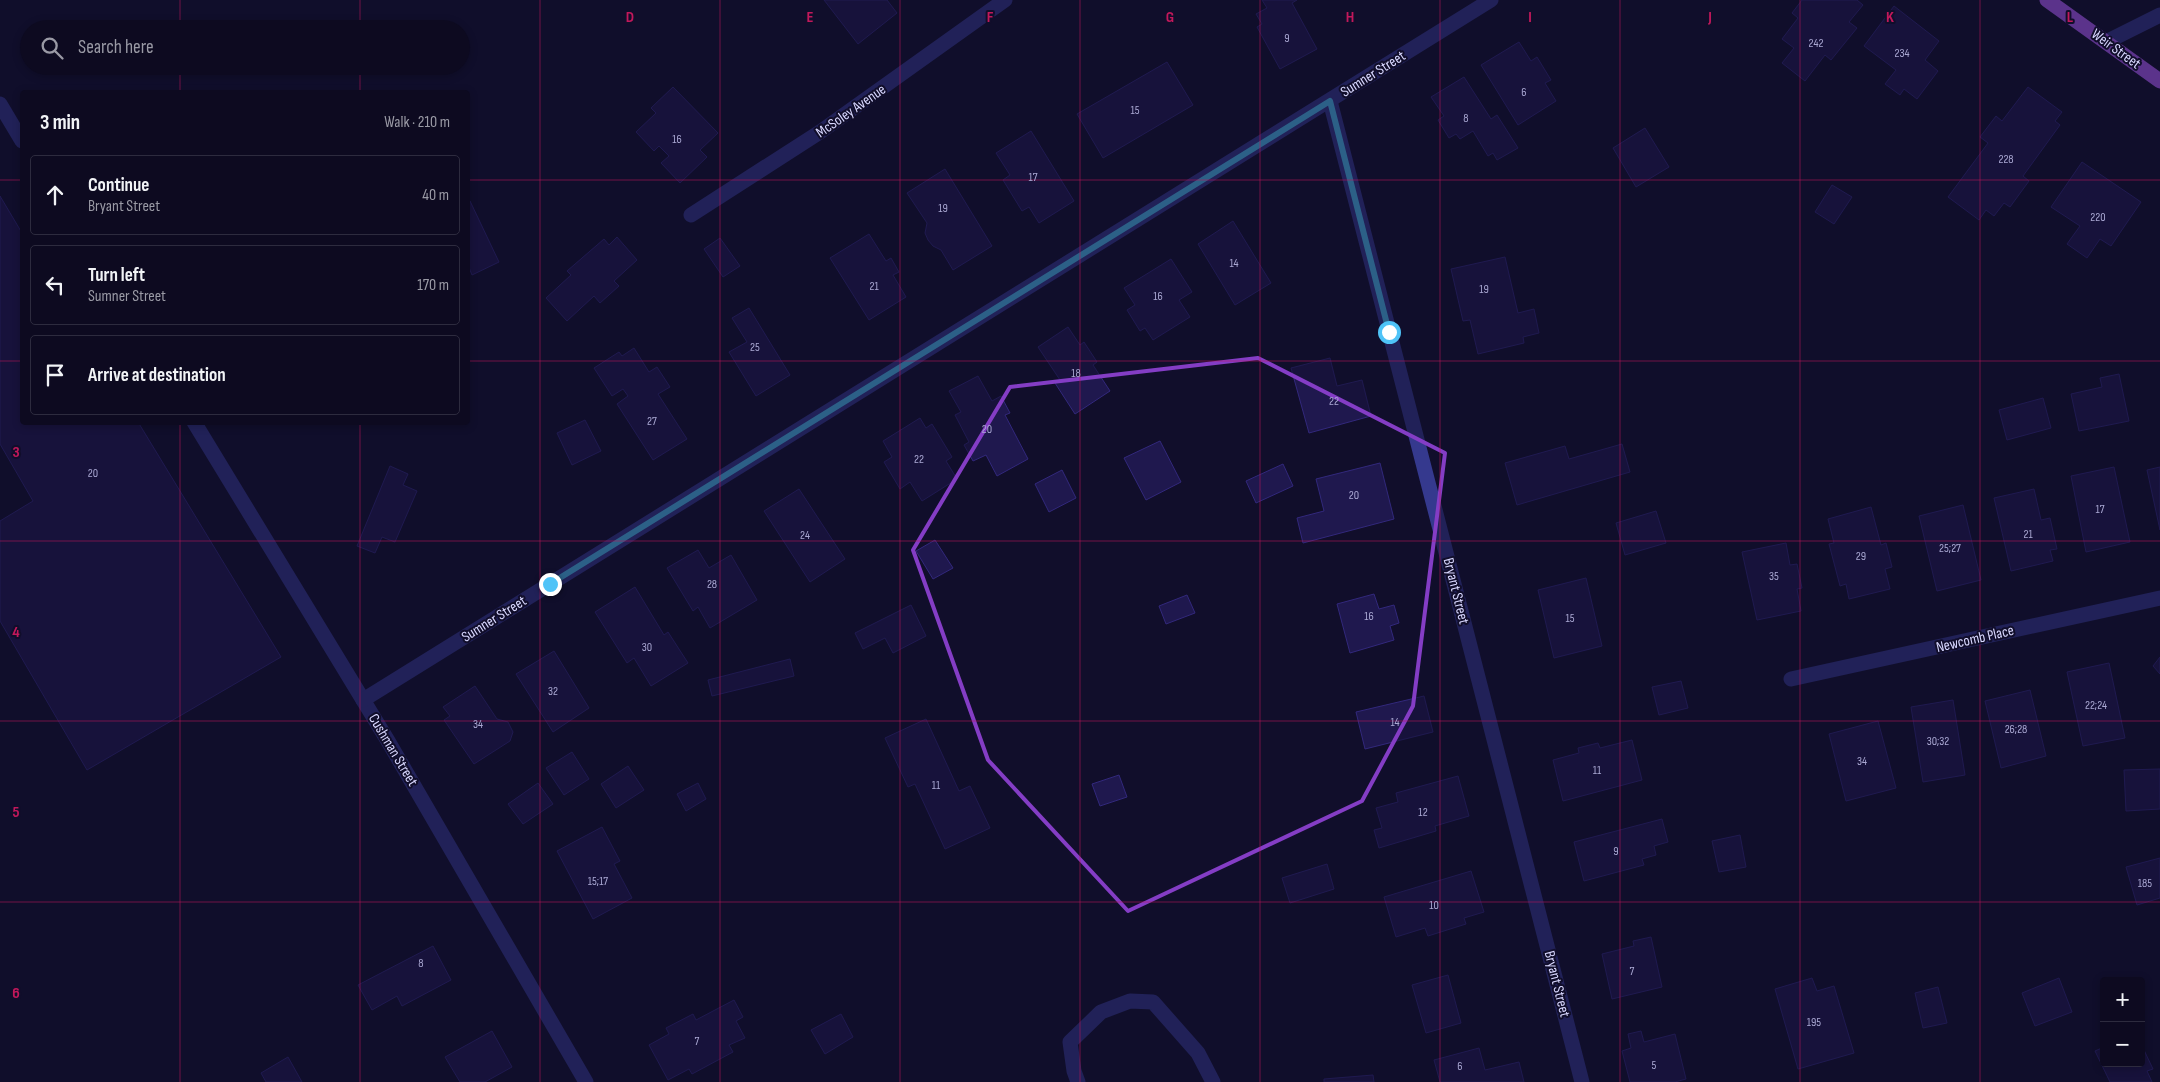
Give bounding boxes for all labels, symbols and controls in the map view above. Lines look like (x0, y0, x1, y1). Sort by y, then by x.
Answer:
text: D (626, 8, 634, 27)
text: E (807, 8, 814, 27)
text: F (987, 8, 994, 27)
text: G (1166, 8, 1174, 27)
text: H (1346, 8, 1354, 27)
text: I (1528, 8, 1532, 27)
text: J (1707, 8, 1712, 27)
text: K (1886, 8, 1894, 27)
text: L (2067, 8, 2074, 27)
search box (20, 20, 470, 75)
street label: Weir Street (2087, 25, 2145, 74)
house number: 9 (1284, 31, 1290, 46)
icon: search (38, 34, 66, 62)
text: Search here (78, 36, 154, 59)
house number: 242 (1809, 36, 1823, 51)
street label: Sumner Street (1337, 46, 1409, 101)
house number: 234 (1894, 46, 1910, 61)
street label: McSoley Avenue (812, 80, 890, 142)
house number: 6 (1521, 85, 1527, 100)
house number: 15 (1130, 103, 1140, 118)
text: 3 min (40, 110, 80, 135)
house number: 8 (1463, 111, 1469, 126)
text: Walk · 210 m (384, 113, 450, 132)
house number: 16 (672, 132, 682, 147)
house number: 228 (1998, 152, 2014, 167)
house number: 17 (1029, 170, 1038, 185)
text: Continue (88, 174, 149, 197)
icon: ahead (41, 181, 69, 209)
text: 40 m (422, 186, 449, 205)
text: Bryant Street (88, 197, 160, 216)
house number: 19 (938, 201, 948, 216)
house number: 220 (2090, 210, 2106, 225)
house number: 14 (1229, 256, 1239, 271)
text: Turn left (88, 264, 145, 287)
icon: left (41, 271, 69, 299)
text: 170 m (417, 276, 449, 295)
house number: 21 (869, 279, 879, 294)
house number: 19 (1479, 282, 1489, 297)
text: Sumner Street (88, 287, 166, 306)
house number: 16 (1153, 289, 1163, 304)
route start (1378, 321, 1401, 344)
house number: 25 (750, 340, 760, 355)
icon: arrive (41, 361, 69, 389)
text: Arrive at destination (88, 364, 226, 387)
house number: 18 (1071, 366, 1081, 381)
house number: 22 (1329, 394, 1339, 409)
house number: 27 (647, 414, 657, 429)
house number: 20 (982, 422, 992, 437)
text: 3 (12, 443, 20, 462)
house number: 22 (914, 452, 924, 467)
house number: 20 (88, 466, 98, 481)
house number: 20 (1349, 488, 1359, 503)
house number: 17 (2096, 502, 2105, 517)
house number: 21 (2023, 527, 2033, 542)
house number: 24 (800, 528, 810, 543)
house number: 25;27 (1939, 541, 1961, 556)
house number: 29 (1856, 549, 1866, 564)
street label: Bryant Street (1439, 556, 1473, 626)
house number: 35 (1769, 569, 1779, 584)
route end (539, 573, 562, 596)
house number: 28 (707, 577, 717, 592)
street label: Sumner Street (458, 591, 530, 646)
house number: 16 (1364, 609, 1374, 624)
house number: 15 (1565, 611, 1575, 626)
street label: Newcomb Place (1934, 621, 2016, 657)
text: 4 (12, 623, 20, 642)
house number: 30 (642, 640, 652, 655)
house number: 32 (548, 684, 558, 699)
house number: 22;24 (2085, 698, 2107, 713)
street label: Cushman Street (364, 710, 422, 790)
house number: 14 (1390, 715, 1400, 730)
house number: 34 (473, 717, 483, 732)
house number: 26;28 (2005, 722, 2027, 737)
house number: 30;32 (1927, 734, 1949, 749)
house number: 34 (1857, 754, 1867, 769)
house number: 11 (1593, 763, 1602, 778)
house number: 11 (932, 778, 941, 793)
text: 5 (12, 803, 20, 822)
house number: 12 (1418, 805, 1428, 820)
house number: 9 (1613, 844, 1619, 859)
house number: 15;17 (588, 874, 608, 889)
house number: 185 (2138, 876, 2152, 891)
house number: 10 (1429, 898, 1439, 913)
street label: Bryant Street (1540, 949, 1574, 1019)
house number: 8 (418, 956, 424, 971)
house number: 7 (1630, 964, 1635, 979)
map controls (2100, 977, 2145, 1067)
button: + (2100, 977, 2145, 1022)
text: 6 (12, 984, 20, 1003)
house number: 195 (1807, 1015, 1821, 1030)
button: − (2100, 1022, 2145, 1067)
house number: 7 (695, 1034, 700, 1049)
house number: 5 (1652, 1058, 1657, 1073)
house number: 6 (1457, 1059, 1463, 1074)

